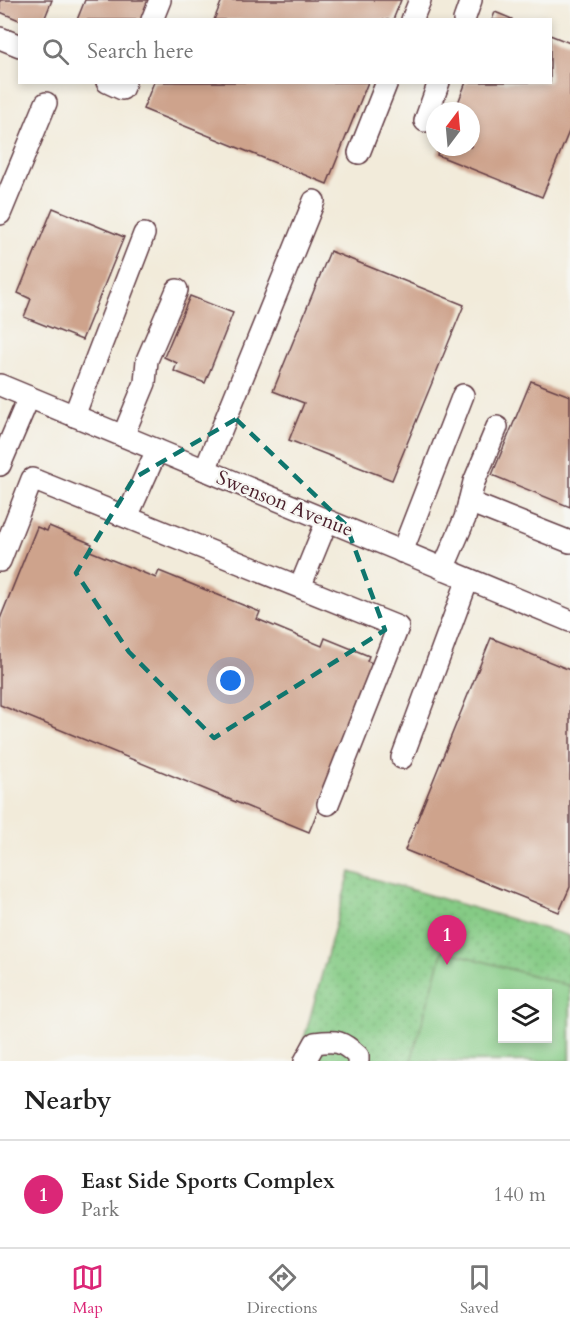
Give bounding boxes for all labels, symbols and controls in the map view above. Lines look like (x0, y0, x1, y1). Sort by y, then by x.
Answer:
search box (18, 18, 552, 84)
icon: search (39, 35, 72, 68)
text: Search here (87, 36, 194, 66)
north arrow (426, 102, 480, 156)
street label: Swenson Avenue (212, 464, 357, 543)
your location (216, 666, 245, 695)
pin: 1 (428, 916, 466, 965)
map controls (498, 989, 552, 1043)
button: layers (498, 989, 552, 1043)
text: Nearby (24, 1083, 112, 1118)
text: East Side Sports Complex (81, 1166, 335, 1196)
text: 1 (38, 1181, 49, 1208)
text: 140 m (493, 1181, 546, 1208)
text: Park (81, 1196, 119, 1223)
tab: Map (71, 1261, 104, 1319)
tab: Directions (247, 1261, 317, 1319)
tab: Saved (460, 1261, 499, 1319)

